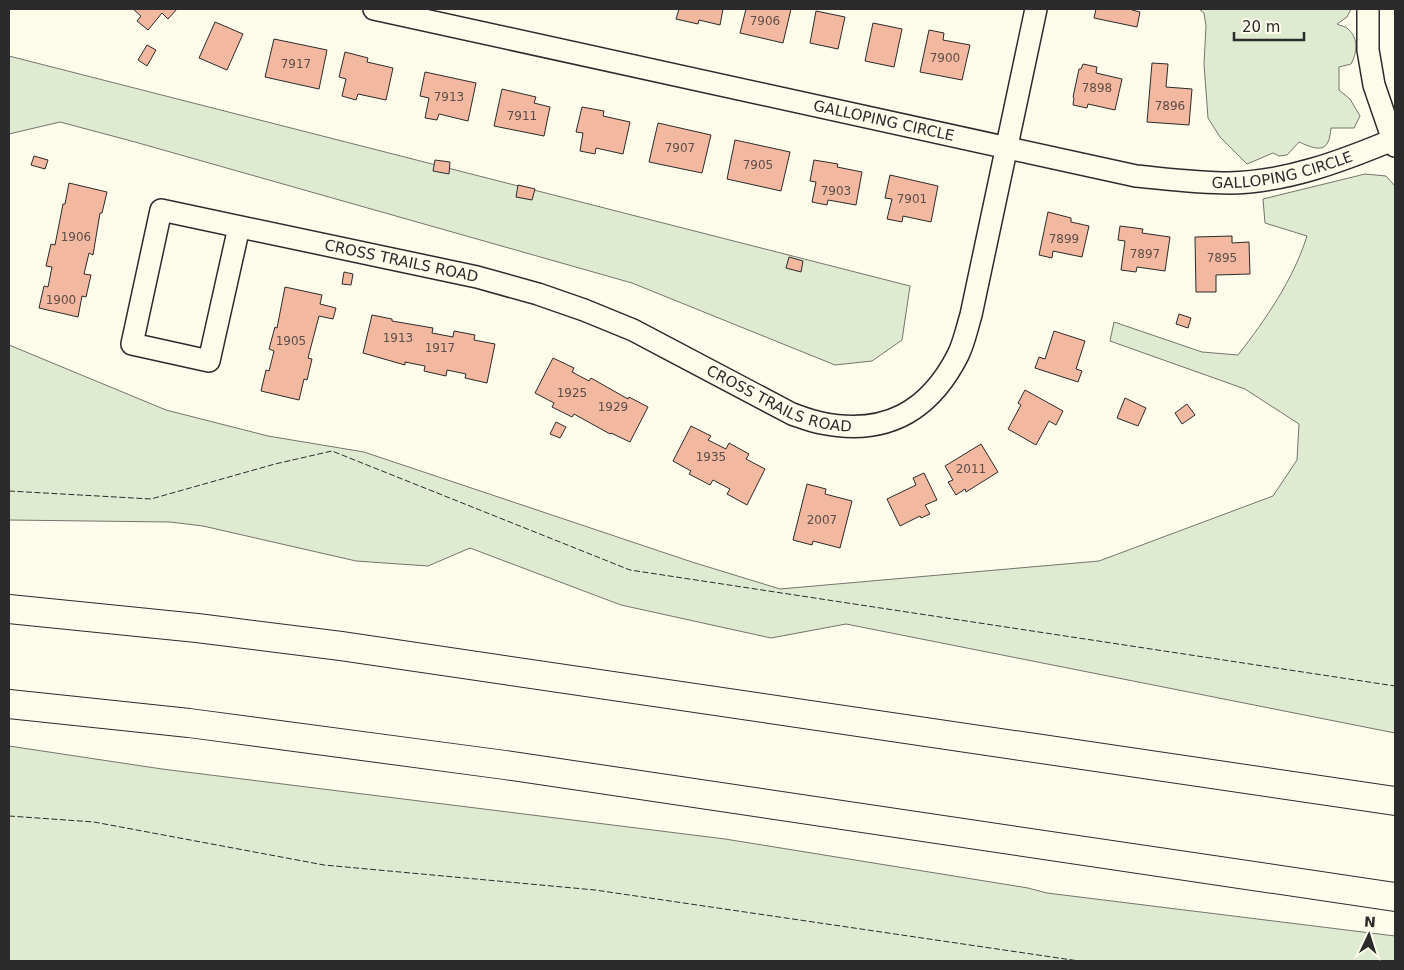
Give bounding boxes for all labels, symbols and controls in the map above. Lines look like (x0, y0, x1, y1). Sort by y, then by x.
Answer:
scale bar (1234, 10, 1304, 42)
house number: 7906 (750, 14, 780, 28)
text: 20 m (1242, 18, 1280, 36)
house number: 7900 (930, 51, 960, 65)
house number: 7917 (281, 57, 311, 71)
house number: 7898 (1082, 81, 1112, 95)
house number: 7913 (434, 90, 464, 104)
street label: GALLOPING CIRCLE (812, 97, 956, 145)
house number: 7896 (1155, 99, 1185, 113)
house number: 7911 (507, 109, 537, 123)
house number: 7907 (665, 141, 695, 155)
street label: GALLOPING CIRCLE (1211, 148, 1355, 192)
house number: 7905 (743, 158, 773, 172)
house number: 7903 (821, 184, 851, 198)
house number: 7901 (897, 192, 927, 206)
house number: 1906 (61, 230, 91, 244)
house number: 7899 (1049, 232, 1079, 246)
street label: CROSS TRAILS ROAD (323, 236, 480, 286)
house number: 7897 (1130, 247, 1160, 261)
house number: 7895 (1207, 251, 1237, 265)
house number: 1900 (46, 293, 76, 307)
house number: 1913 (383, 331, 413, 345)
house number: 1905 (276, 334, 306, 348)
house number: 1917 (425, 341, 455, 355)
street label: CROSS TRAILS ROAD (703, 361, 852, 436)
house number: 1925 (557, 386, 587, 400)
house number: 1929 (598, 400, 628, 414)
house number: 1935 (696, 450, 726, 464)
house number: 2011 (956, 462, 986, 476)
house number: 2007 (807, 513, 837, 527)
north arrow (1344, 910, 1394, 960)
text: N (1364, 914, 1376, 930)

